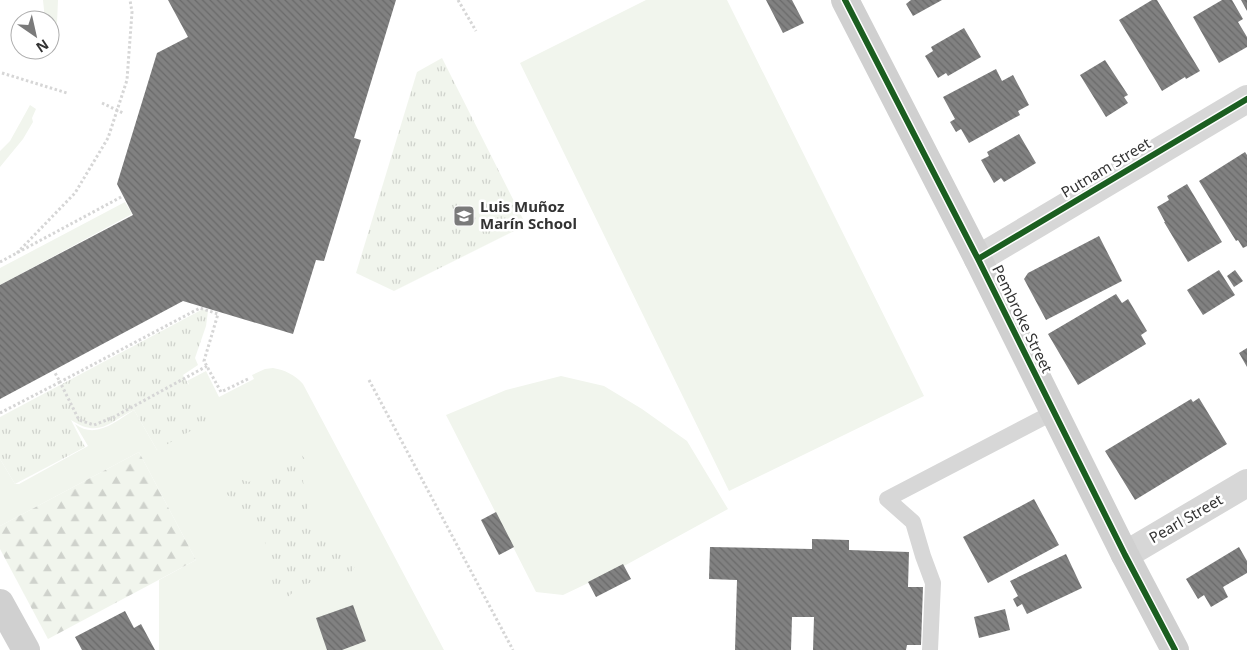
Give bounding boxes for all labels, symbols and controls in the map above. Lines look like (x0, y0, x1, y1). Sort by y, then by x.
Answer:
north arrow (10, 10, 60, 60)
text: N (33, 35, 53, 57)
street label: Putnam Street (1057, 132, 1155, 202)
place label: Luis Muñoz Marín School (480, 196, 577, 233)
school or university icon: Luis Muñoz Marín School (452, 204, 476, 228)
street label: Pembroke Street (988, 261, 1058, 376)
street label: Pearl Street (1145, 489, 1226, 547)

